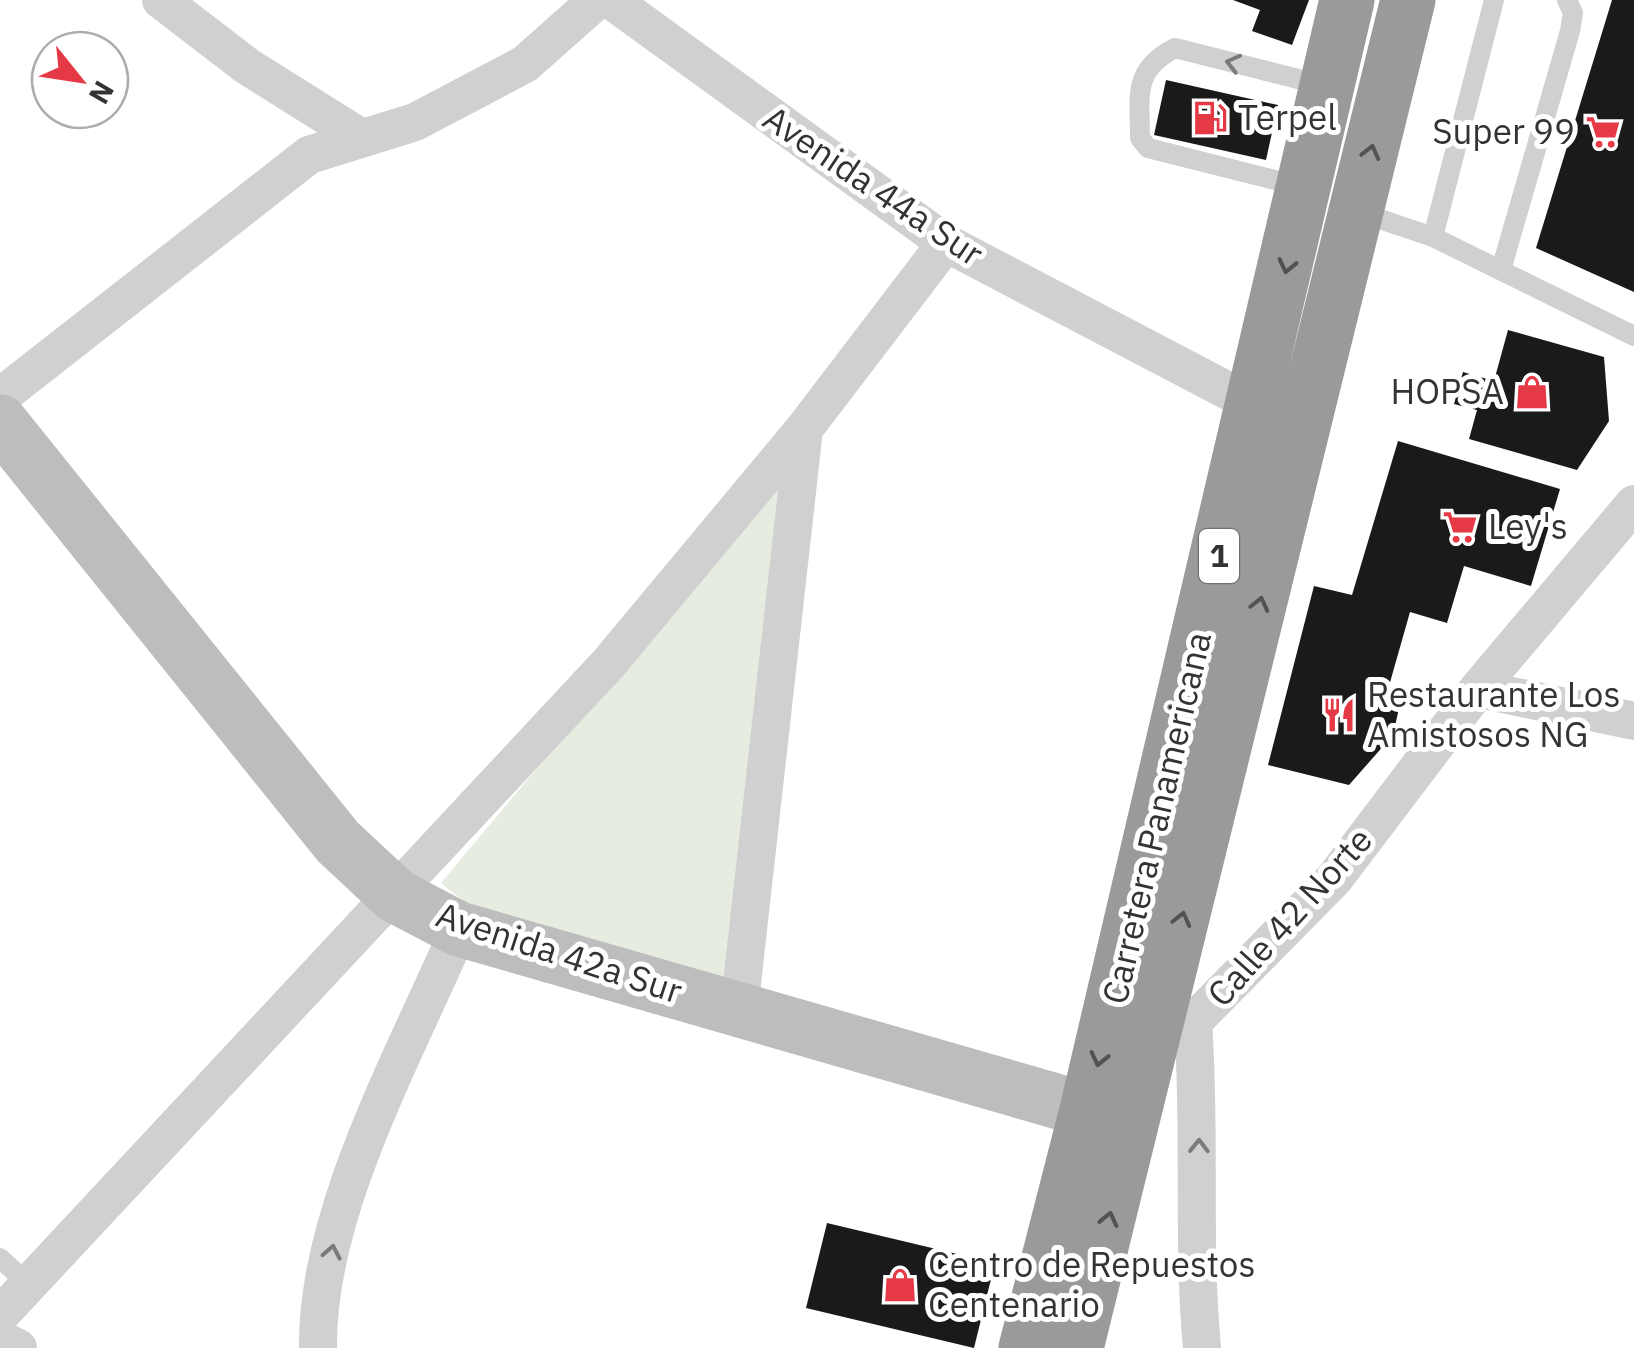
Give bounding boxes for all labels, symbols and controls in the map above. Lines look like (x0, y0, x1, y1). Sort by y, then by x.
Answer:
north arrow (30, 30, 130, 130)
one-way arrow (1225, 54, 1242, 75)
text: N (81, 75, 123, 111)
place label: Terpel (1238, 94, 1337, 140)
street label: Avenida 44a Sur (755, 95, 993, 276)
fuel station icon: Terpel (1191, 99, 1229, 137)
place label: Super 99 (1432, 108, 1575, 154)
supermarket icon: Super 99 (1584, 113, 1622, 151)
one-way arrow (1359, 144, 1380, 161)
one-way arrow (1278, 257, 1299, 274)
place label: HOPSA (1390, 368, 1504, 414)
shop icon: HOPSA (1513, 373, 1551, 411)
place label: Ley's (1488, 503, 1568, 549)
supermarket icon: Ley's (1441, 508, 1479, 546)
road number: 1 (1199, 529, 1239, 583)
one-way arrow (1248, 596, 1269, 613)
street label: Carretera Panamericana (1091, 627, 1221, 1008)
place label: Restaurante Los Amistosos NG (1367, 671, 1620, 757)
restaurant icon: Restaurante Los Amistosos NG (1320, 696, 1358, 734)
street label: Calle 42 Norte (1197, 817, 1382, 1016)
street label: Avenida 42a Sur (431, 891, 688, 1013)
one-way arrow (1171, 911, 1192, 928)
one-way arrow (1090, 1050, 1111, 1067)
one-way arrow (1189, 1137, 1210, 1153)
one-way arrow (1097, 1211, 1118, 1228)
place label: Centro de Repuestos Centenario (928, 1241, 1256, 1327)
one-way arrow (320, 1244, 341, 1261)
shop icon: Centro de Repuestos Centenario (881, 1266, 919, 1304)

